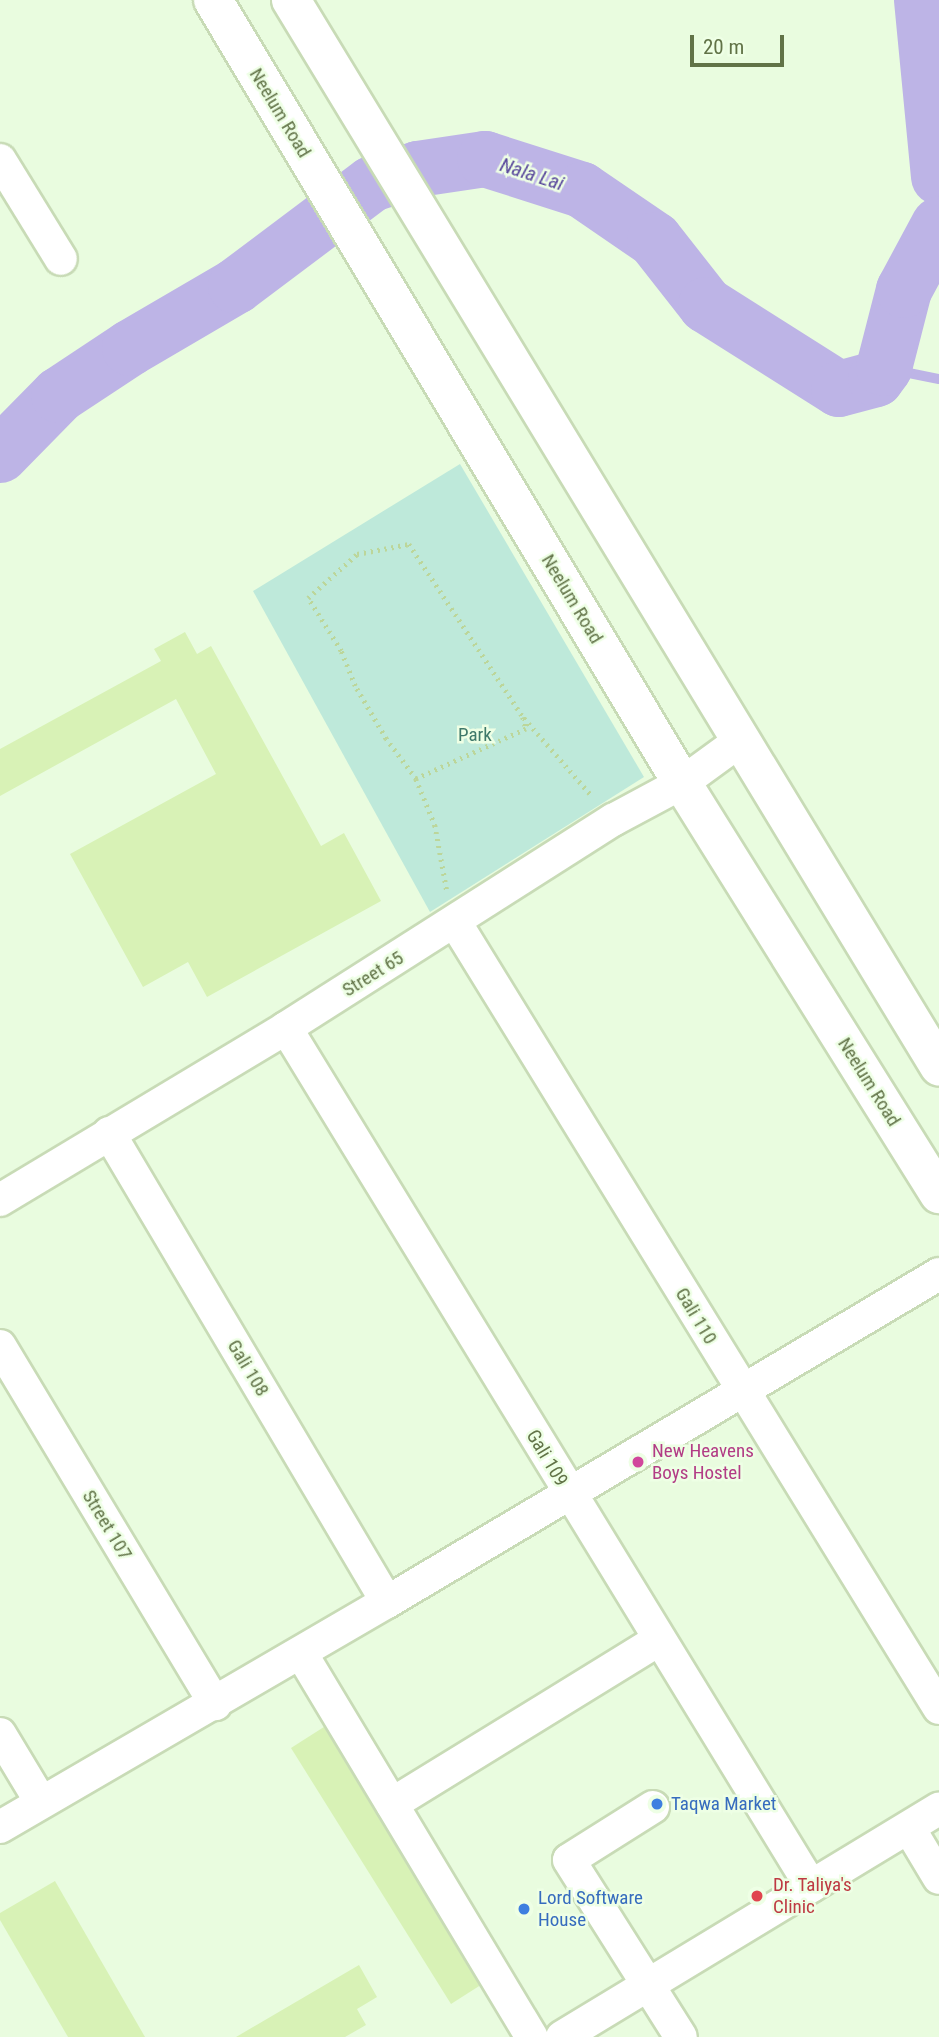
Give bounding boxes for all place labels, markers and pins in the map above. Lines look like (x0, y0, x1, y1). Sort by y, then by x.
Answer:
place label: New Heavens Boys Hostel (652, 1440, 754, 1484)
marker: New Heavens Boys Hostel (630, 1454, 646, 1470)
place label: Taqwa Market (671, 1793, 776, 1815)
marker: Taqwa Market (649, 1796, 665, 1812)
place label: Dr. Taliya's Clinic (773, 1874, 852, 1918)
marker: Dr. Taliya's Clinic (747, 1886, 767, 1906)
place label: Lord Software House (538, 1887, 643, 1931)
marker: Lord Software House (516, 1901, 532, 1917)

